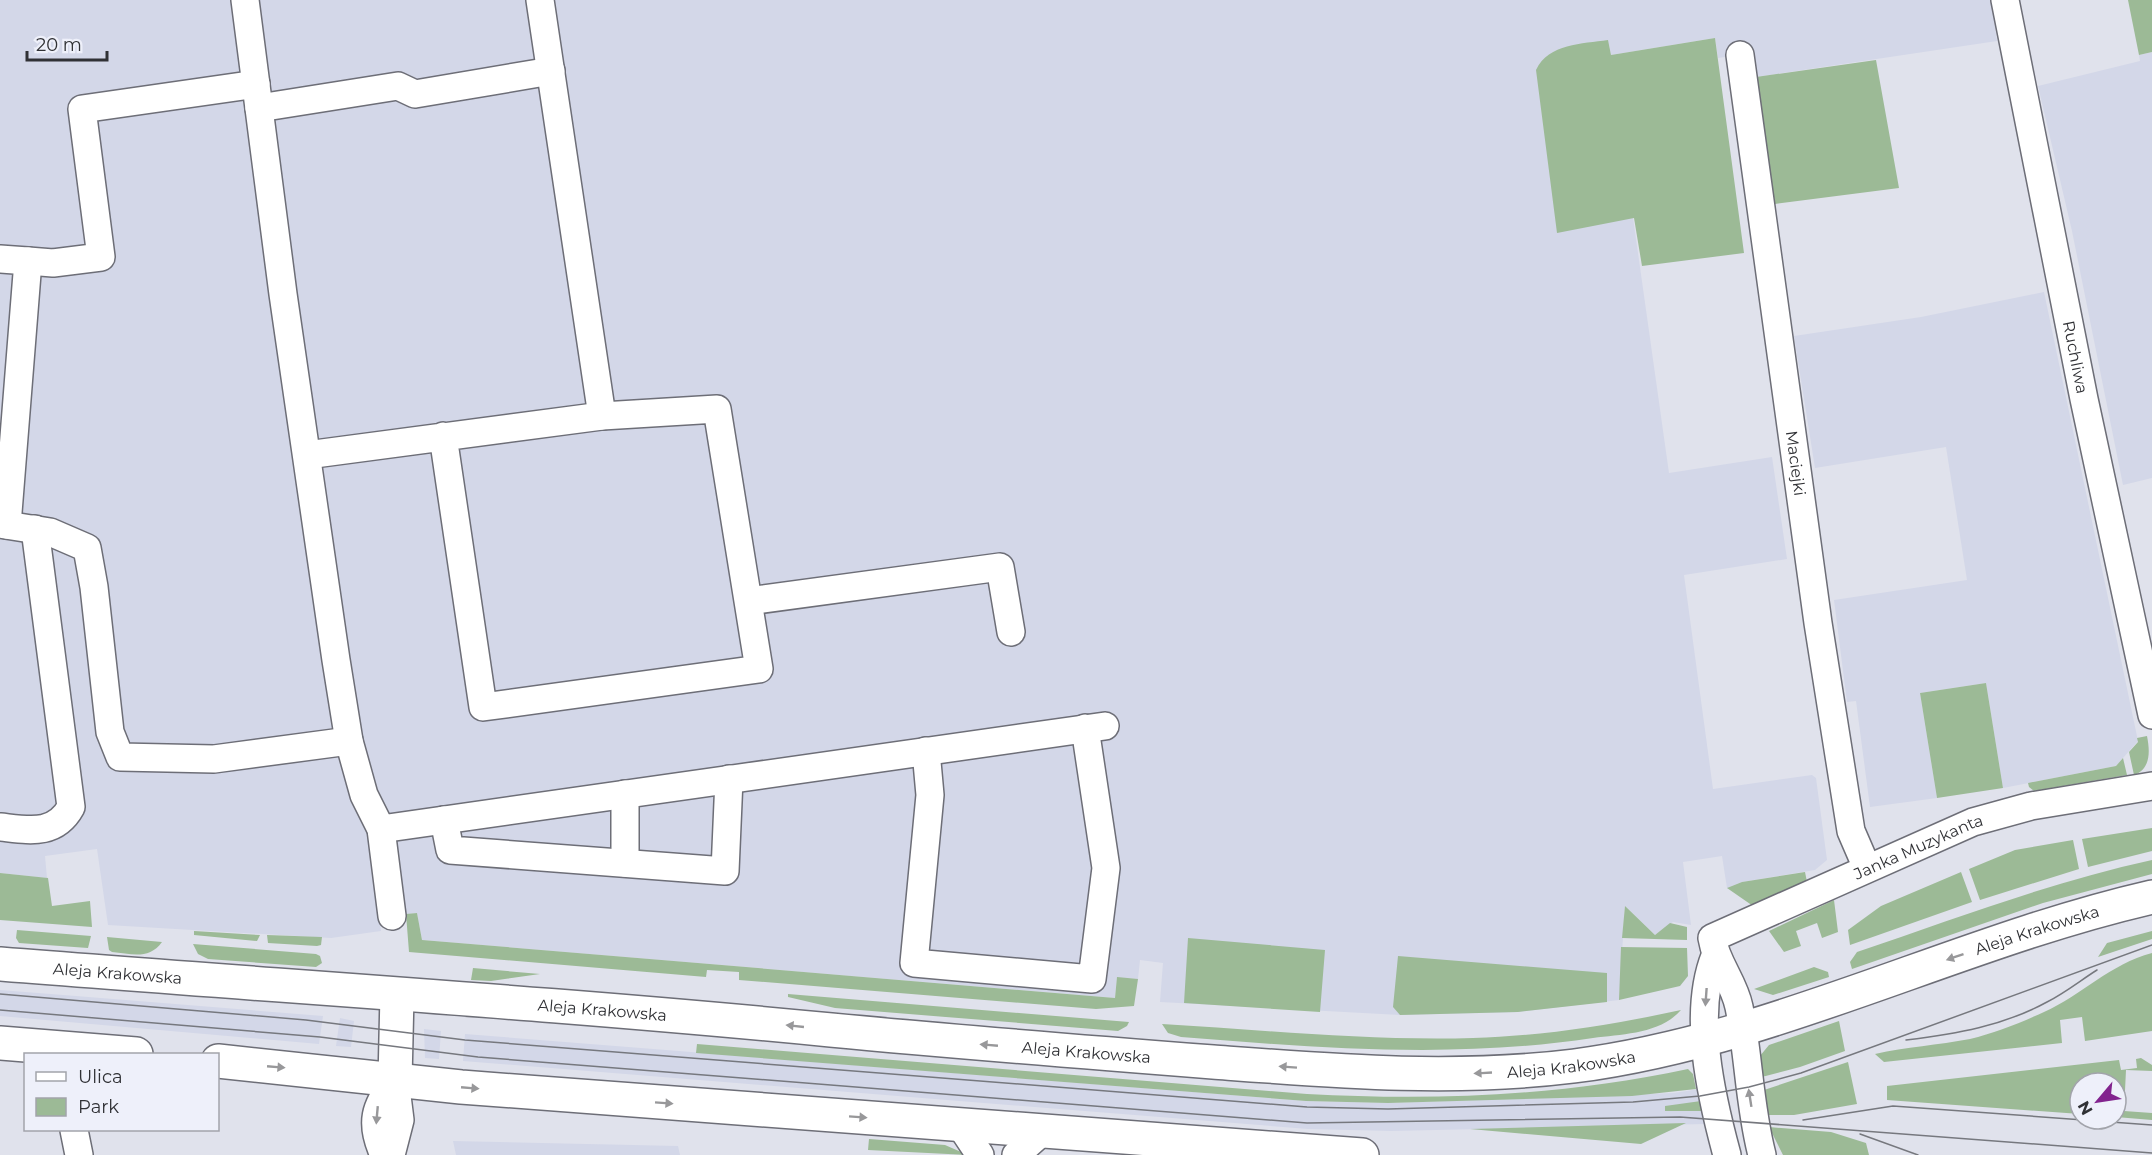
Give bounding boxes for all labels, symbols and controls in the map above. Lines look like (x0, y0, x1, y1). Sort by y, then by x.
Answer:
scale bar (27, 24, 106, 62)
text: 20 m (36, 34, 82, 56)
street label: Ruchliwa (2059, 319, 2092, 395)
street label: Maciejki (1782, 429, 1810, 497)
street label: Janka Muzykanta (1850, 810, 1985, 884)
street label: Aleja Krakowska (1972, 901, 2101, 959)
one-way arrow (1946, 952, 1964, 962)
street label: Aleja Krakowska (52, 959, 183, 987)
one-way arrow (1701, 987, 1710, 1006)
street label: Aleja Krakowska (537, 995, 668, 1025)
one-way arrow (786, 1021, 805, 1031)
street label: Aleja Krakowska (1021, 1037, 1152, 1067)
one-way arrow (980, 1040, 999, 1050)
street label: Aleja Krakowska (1506, 1047, 1637, 1081)
legend (24, 1053, 219, 1131)
one-way arrow (266, 1062, 285, 1072)
one-way arrow (1279, 1063, 1298, 1072)
text: Ulica (78, 1066, 123, 1088)
one-way arrow (1474, 1069, 1493, 1078)
north arrow (2068, 1071, 2128, 1131)
one-way arrow (460, 1083, 479, 1093)
one-way arrow (1746, 1088, 1755, 1107)
text: Park (78, 1096, 119, 1118)
one-way arrow (655, 1098, 674, 1107)
text: N (2074, 1098, 2097, 1118)
one-way arrow (372, 1106, 382, 1125)
one-way arrow (849, 1112, 868, 1122)

